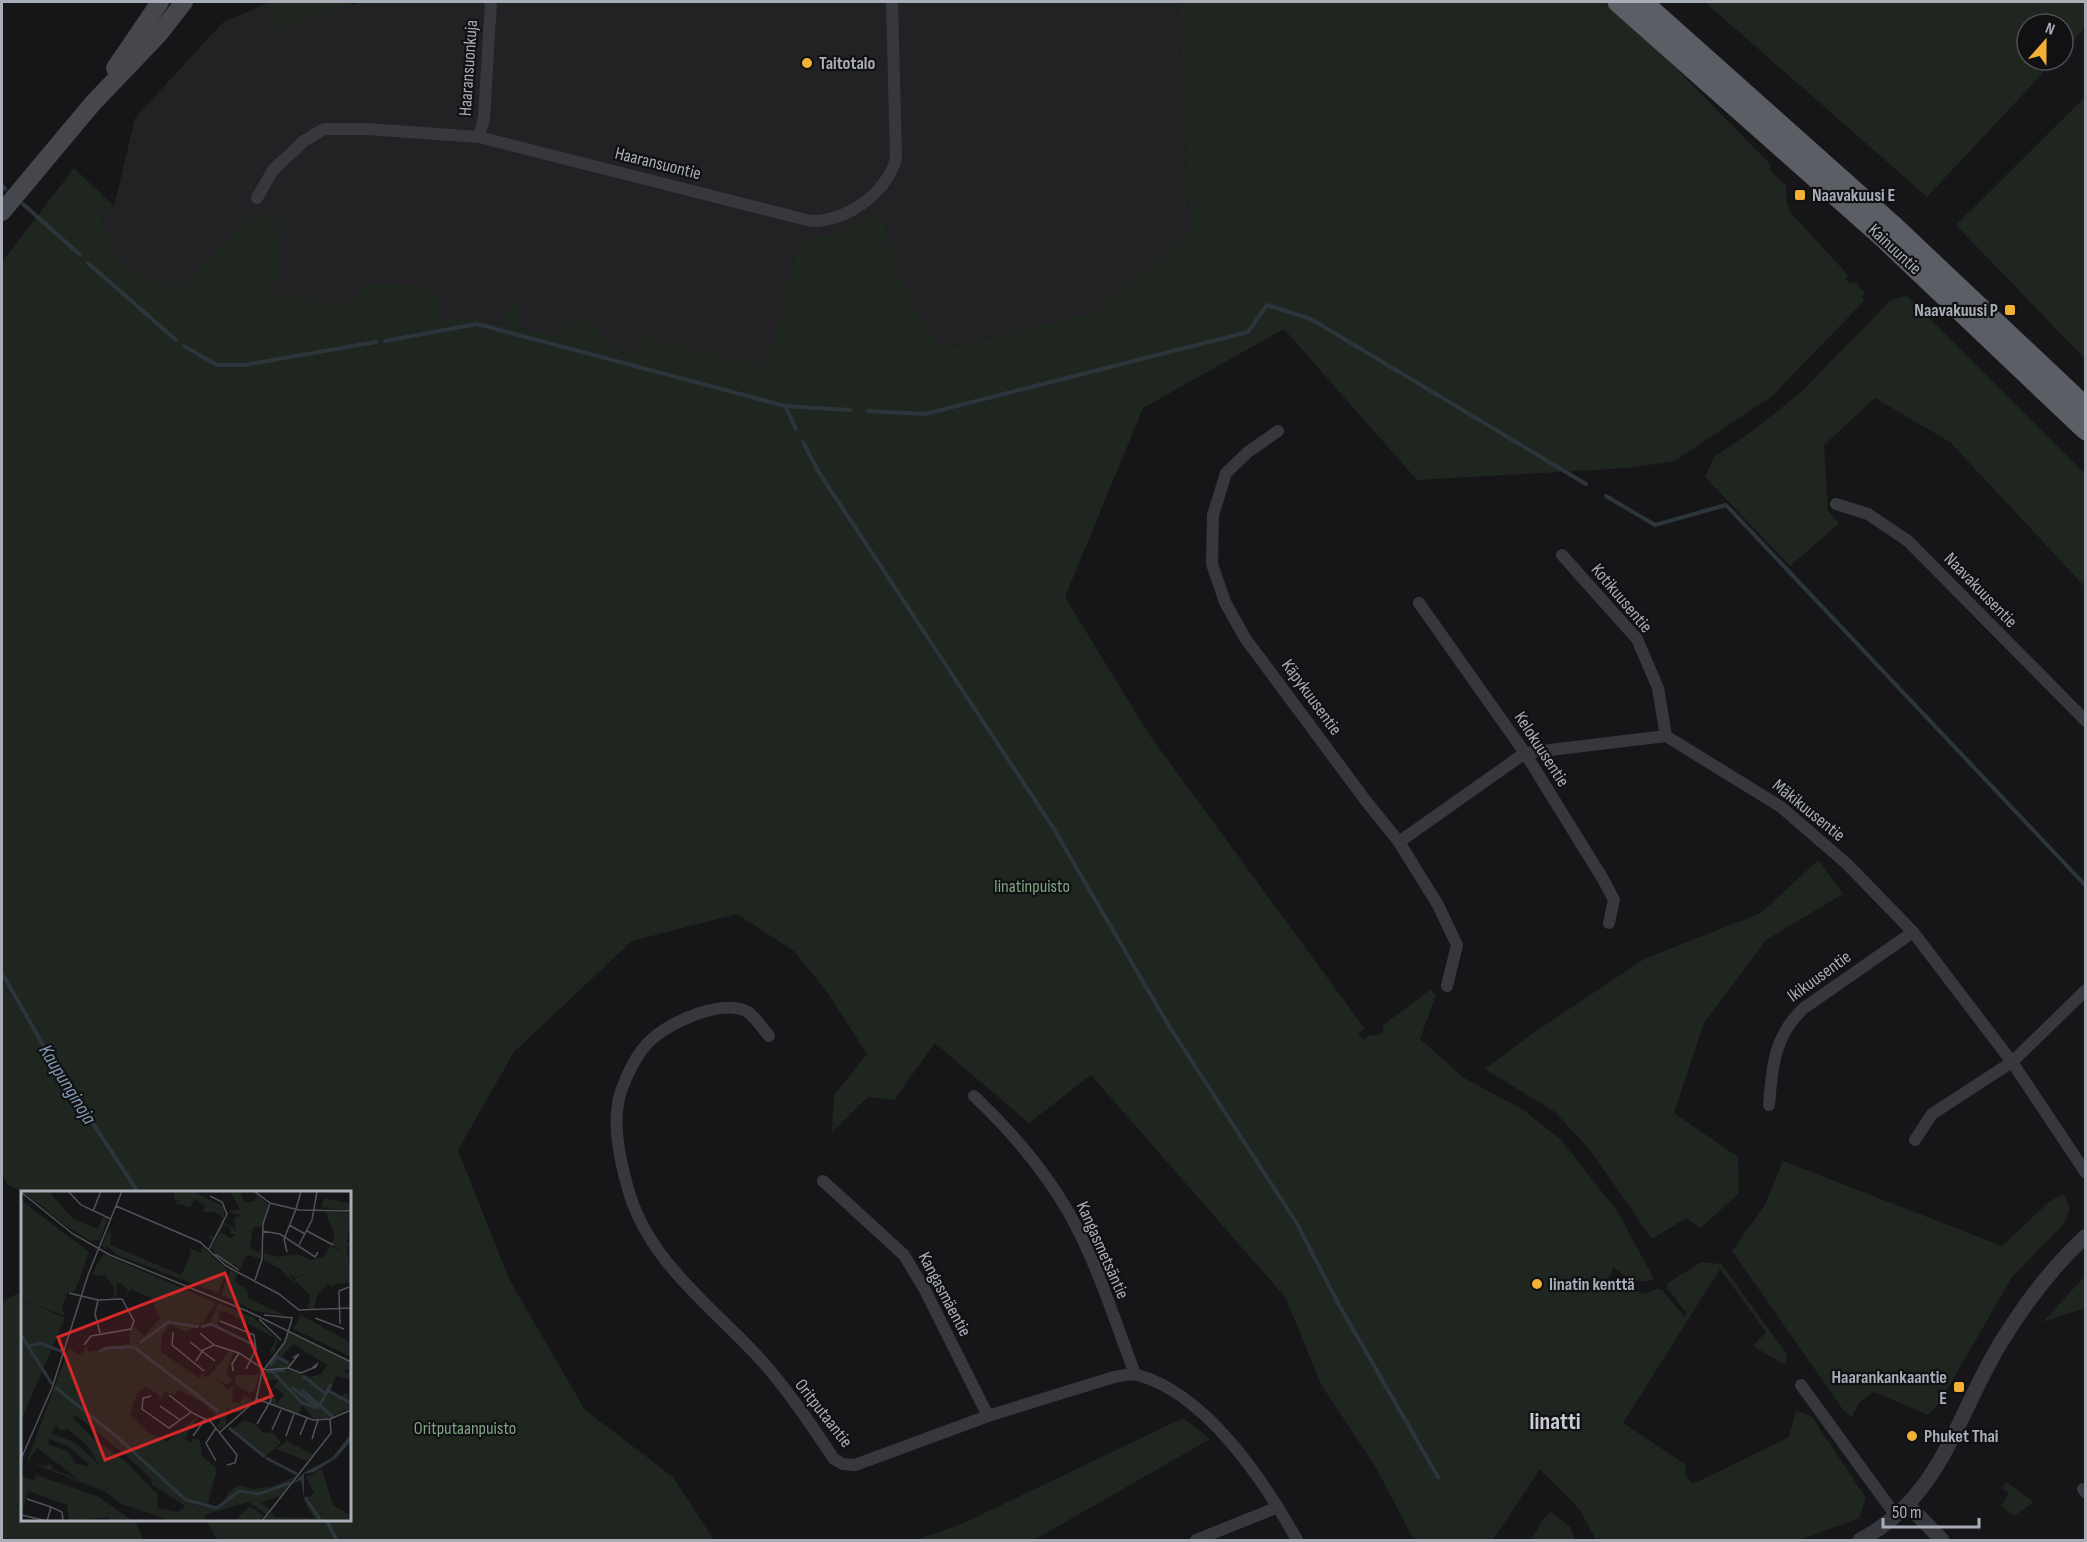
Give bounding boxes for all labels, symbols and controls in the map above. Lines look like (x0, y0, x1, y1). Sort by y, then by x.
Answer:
north arrow (2015, 12, 2075, 72)
street label: Haaransuonkuja (455, 19, 482, 117)
text: N (2042, 19, 2057, 40)
place label: Taitotalo (819, 53, 875, 74)
marker: Taitotalo (800, 56, 814, 70)
street label: Haaransuontie (613, 143, 703, 184)
place label: Naavakuusi E (1812, 185, 1895, 206)
marker: Naavakuusi E (1793, 188, 1807, 202)
street label: Kainuuntie (1864, 220, 1926, 279)
place label: Naavakuusi P (1914, 300, 1998, 321)
marker: Naavakuusi P (2003, 303, 2017, 317)
street label: Naavakuusentie (1940, 548, 2022, 632)
street label: Kotikuusentie (1587, 560, 1657, 637)
street label: Käpykuusentie (1277, 655, 1346, 739)
street label: Kelokuusentie (1510, 708, 1574, 791)
street label: Mäkikuusentie (1768, 775, 1849, 846)
park label: Iinatinpuisto (994, 876, 1070, 897)
street label: Ikikuusentie (1783, 946, 1855, 1006)
water label: Kaupunginoja (33, 1040, 101, 1129)
inset map (21, 1191, 351, 1521)
street label: Kangasmetsäntie (1072, 1198, 1133, 1302)
street label: Kangasmäentie (914, 1248, 976, 1340)
place label: Iinatin kenttä (1549, 1274, 1635, 1295)
marker: Iinatin kenttä (1530, 1277, 1544, 1291)
place label: Haarankankaantie E (1831, 1367, 1947, 1409)
street label: Oritputaantie (790, 1375, 857, 1452)
marker: Haarankankaantie E (1952, 1380, 1966, 1394)
district label: Iinatti (1529, 1407, 1581, 1436)
park label: Oritputaanpuisto (414, 1418, 516, 1439)
place label: Phuket Thai (1924, 1426, 1998, 1447)
marker: Phuket Thai (1905, 1429, 1919, 1443)
scale bar (1883, 1491, 1979, 1529)
text: 50 m (1892, 1502, 1922, 1523)

